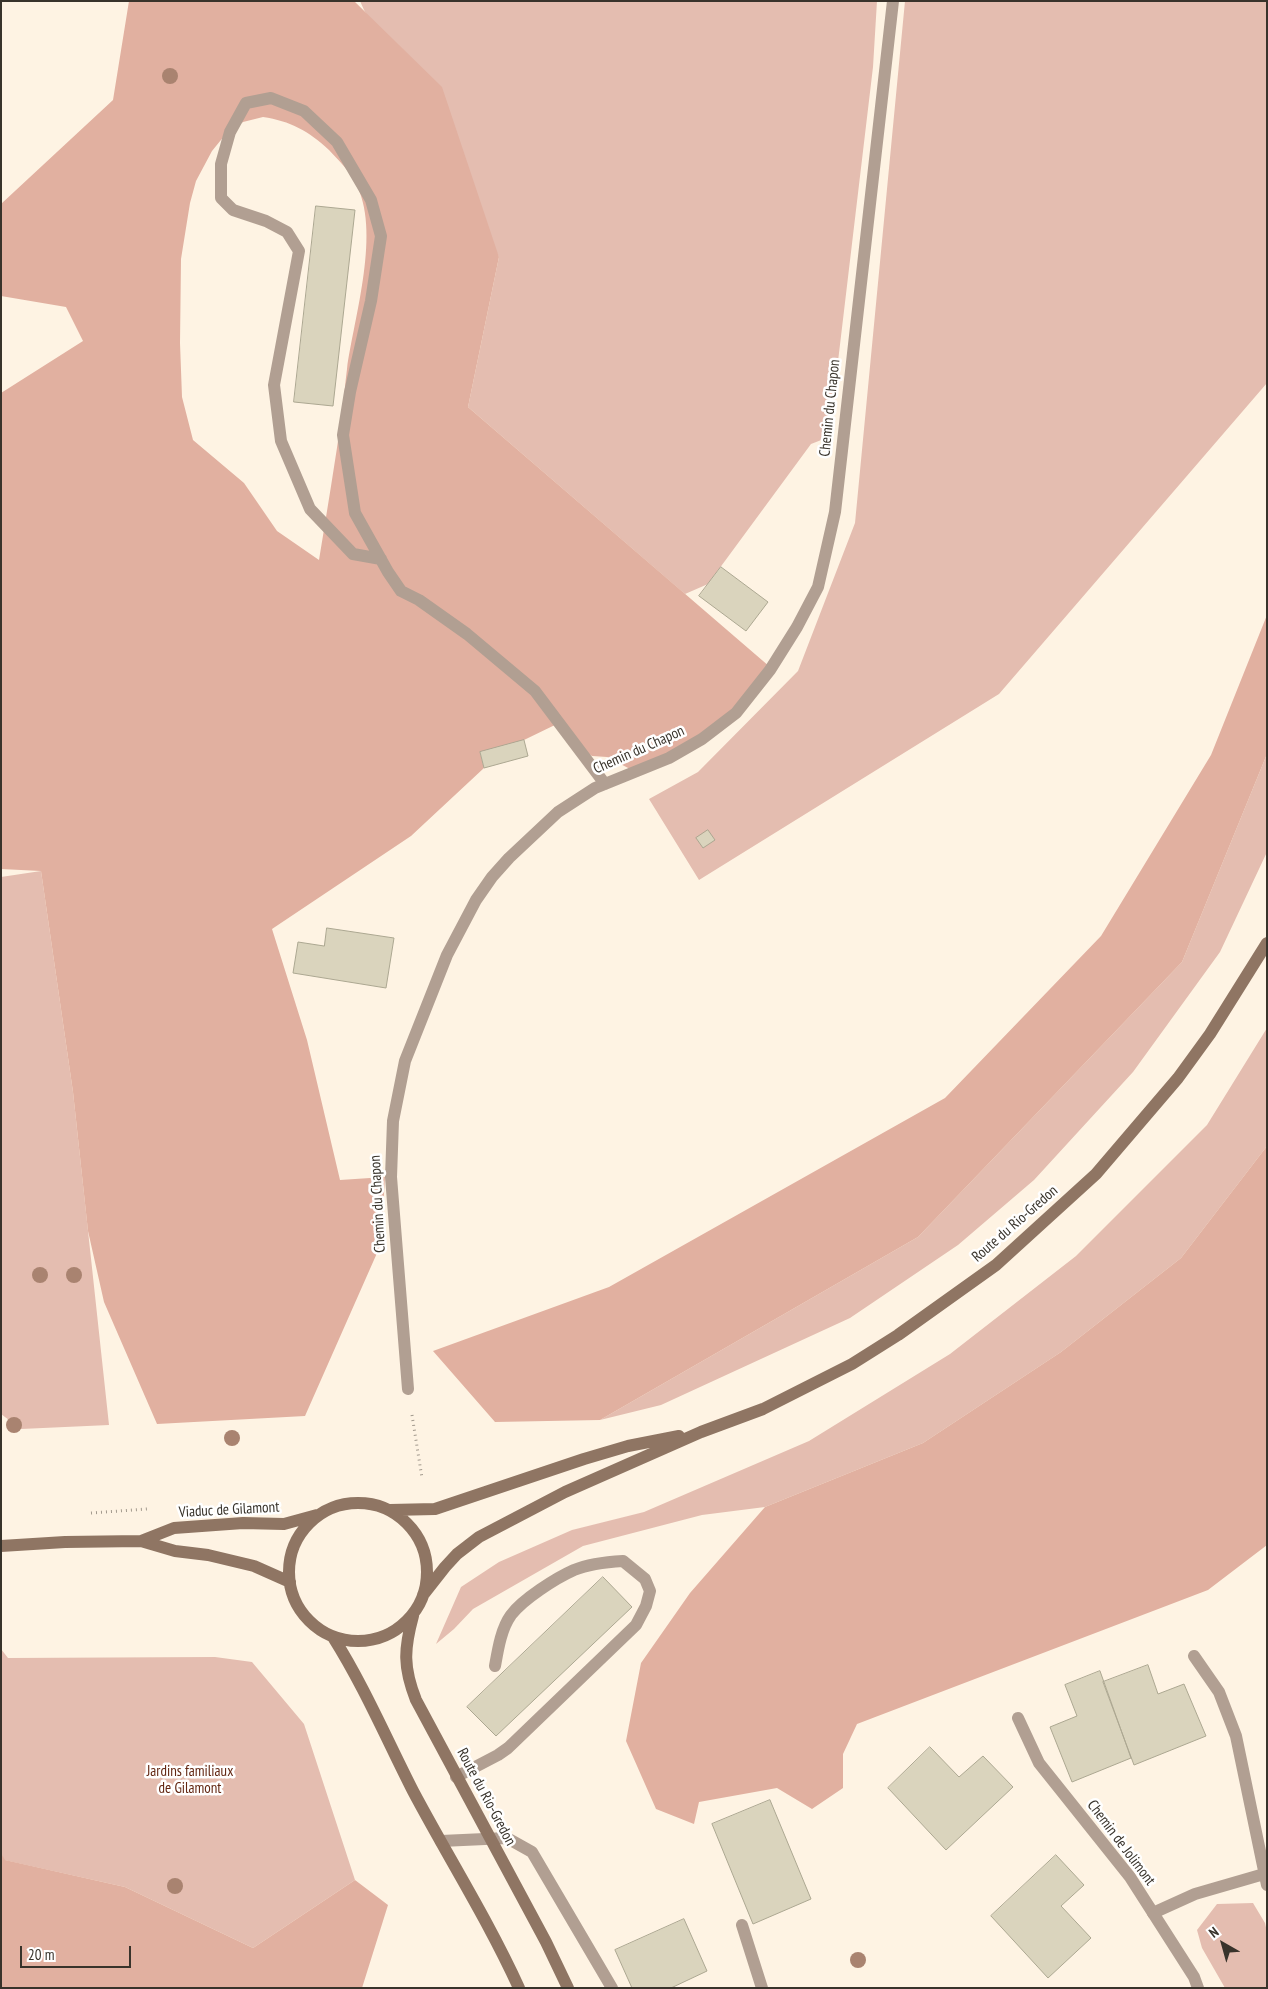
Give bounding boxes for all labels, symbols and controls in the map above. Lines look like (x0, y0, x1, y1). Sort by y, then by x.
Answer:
street label: Chemin du Chapon (816, 358, 844, 458)
street label: Chemin du Chapon (591, 722, 687, 778)
street label: Chemin du Chapon (366, 1155, 390, 1253)
street label: Route du Rio-Gredon (968, 1182, 1062, 1266)
street label: Viaduc de Gilamont (178, 1498, 280, 1522)
street label: Route du Rio-Gredon (453, 1745, 519, 1849)
park label: Jardins familiaux de Gilamont (147, 1763, 233, 1798)
street label: Chemin de Jolimont (1083, 1797, 1159, 1889)
north arrow (1198, 1919, 1248, 1969)
text: N (1205, 1923, 1222, 1942)
scale bar (22, 1936, 134, 1968)
text: 20 m (28, 1945, 54, 1964)

